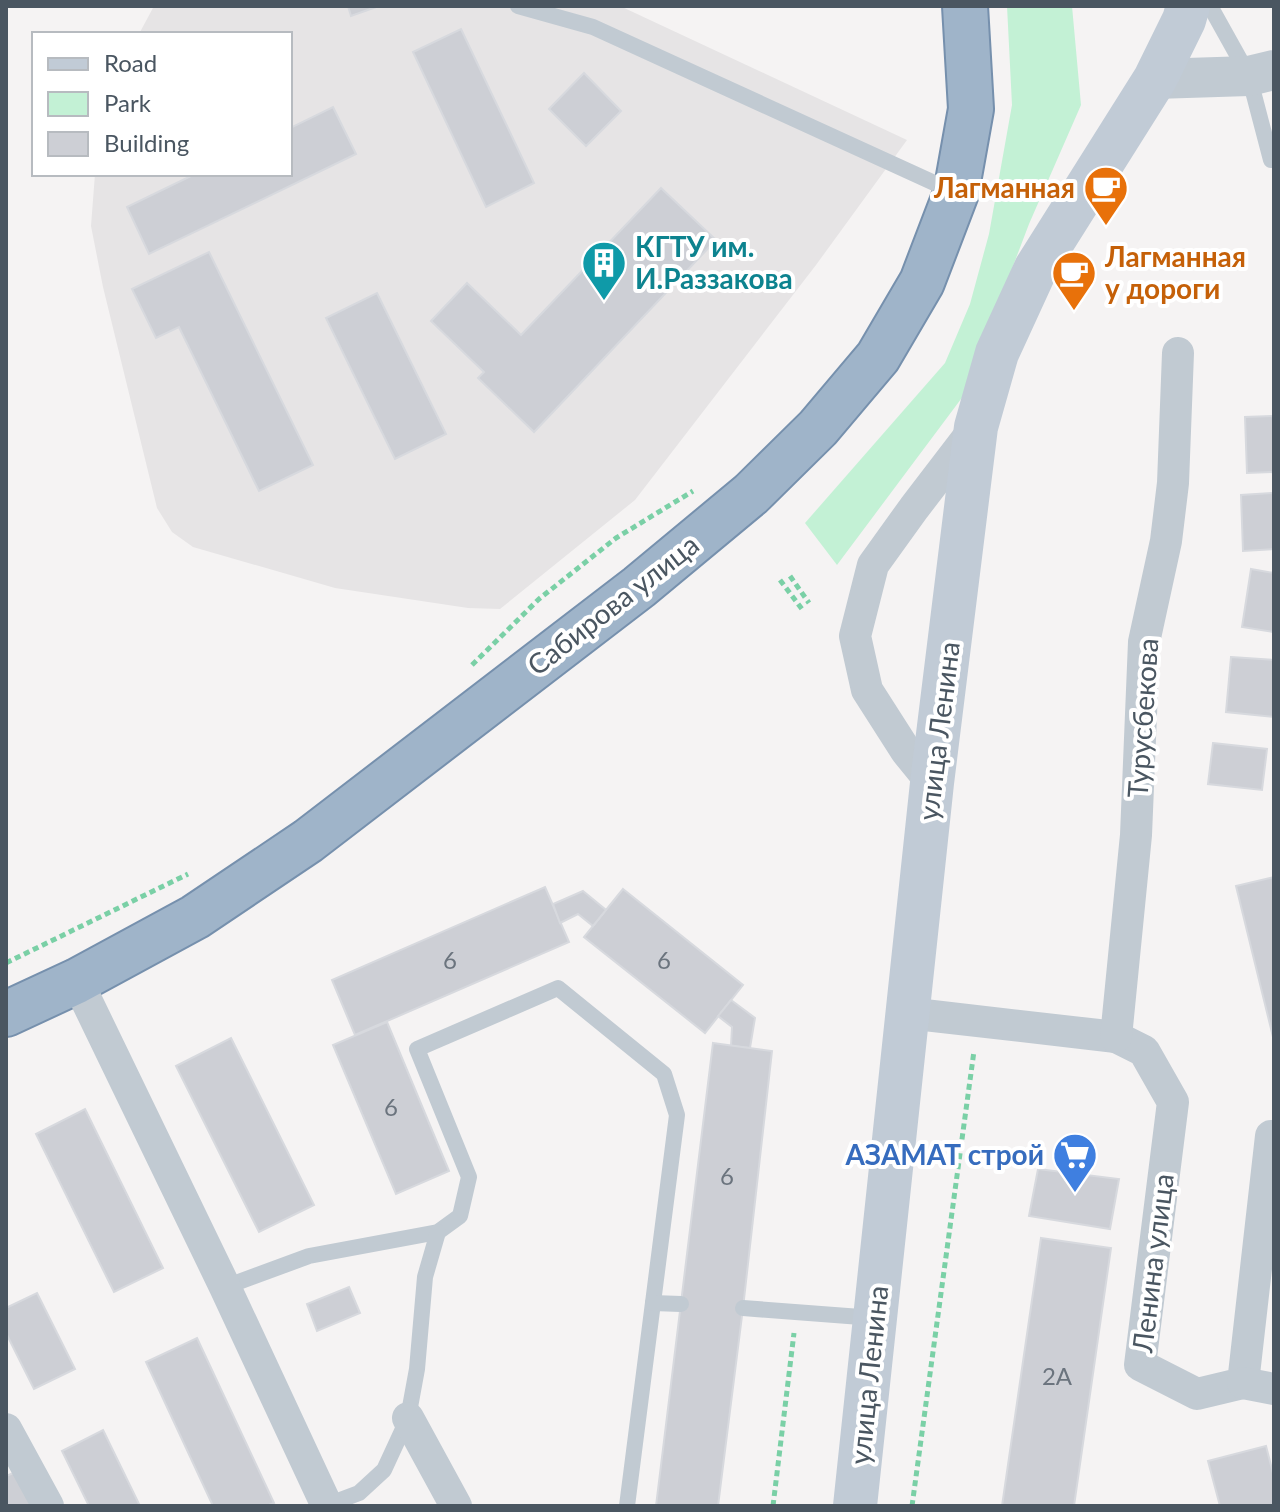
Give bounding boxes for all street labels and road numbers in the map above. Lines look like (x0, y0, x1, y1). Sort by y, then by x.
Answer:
street label: Сабирова улица (520, 527, 705, 682)
street label: Турусбекова (1119, 637, 1165, 799)
street label: улица Ленина (910, 640, 966, 822)
street label: Ленина улица (1124, 1172, 1180, 1355)
street label: улица Ленина (842, 1284, 894, 1466)

